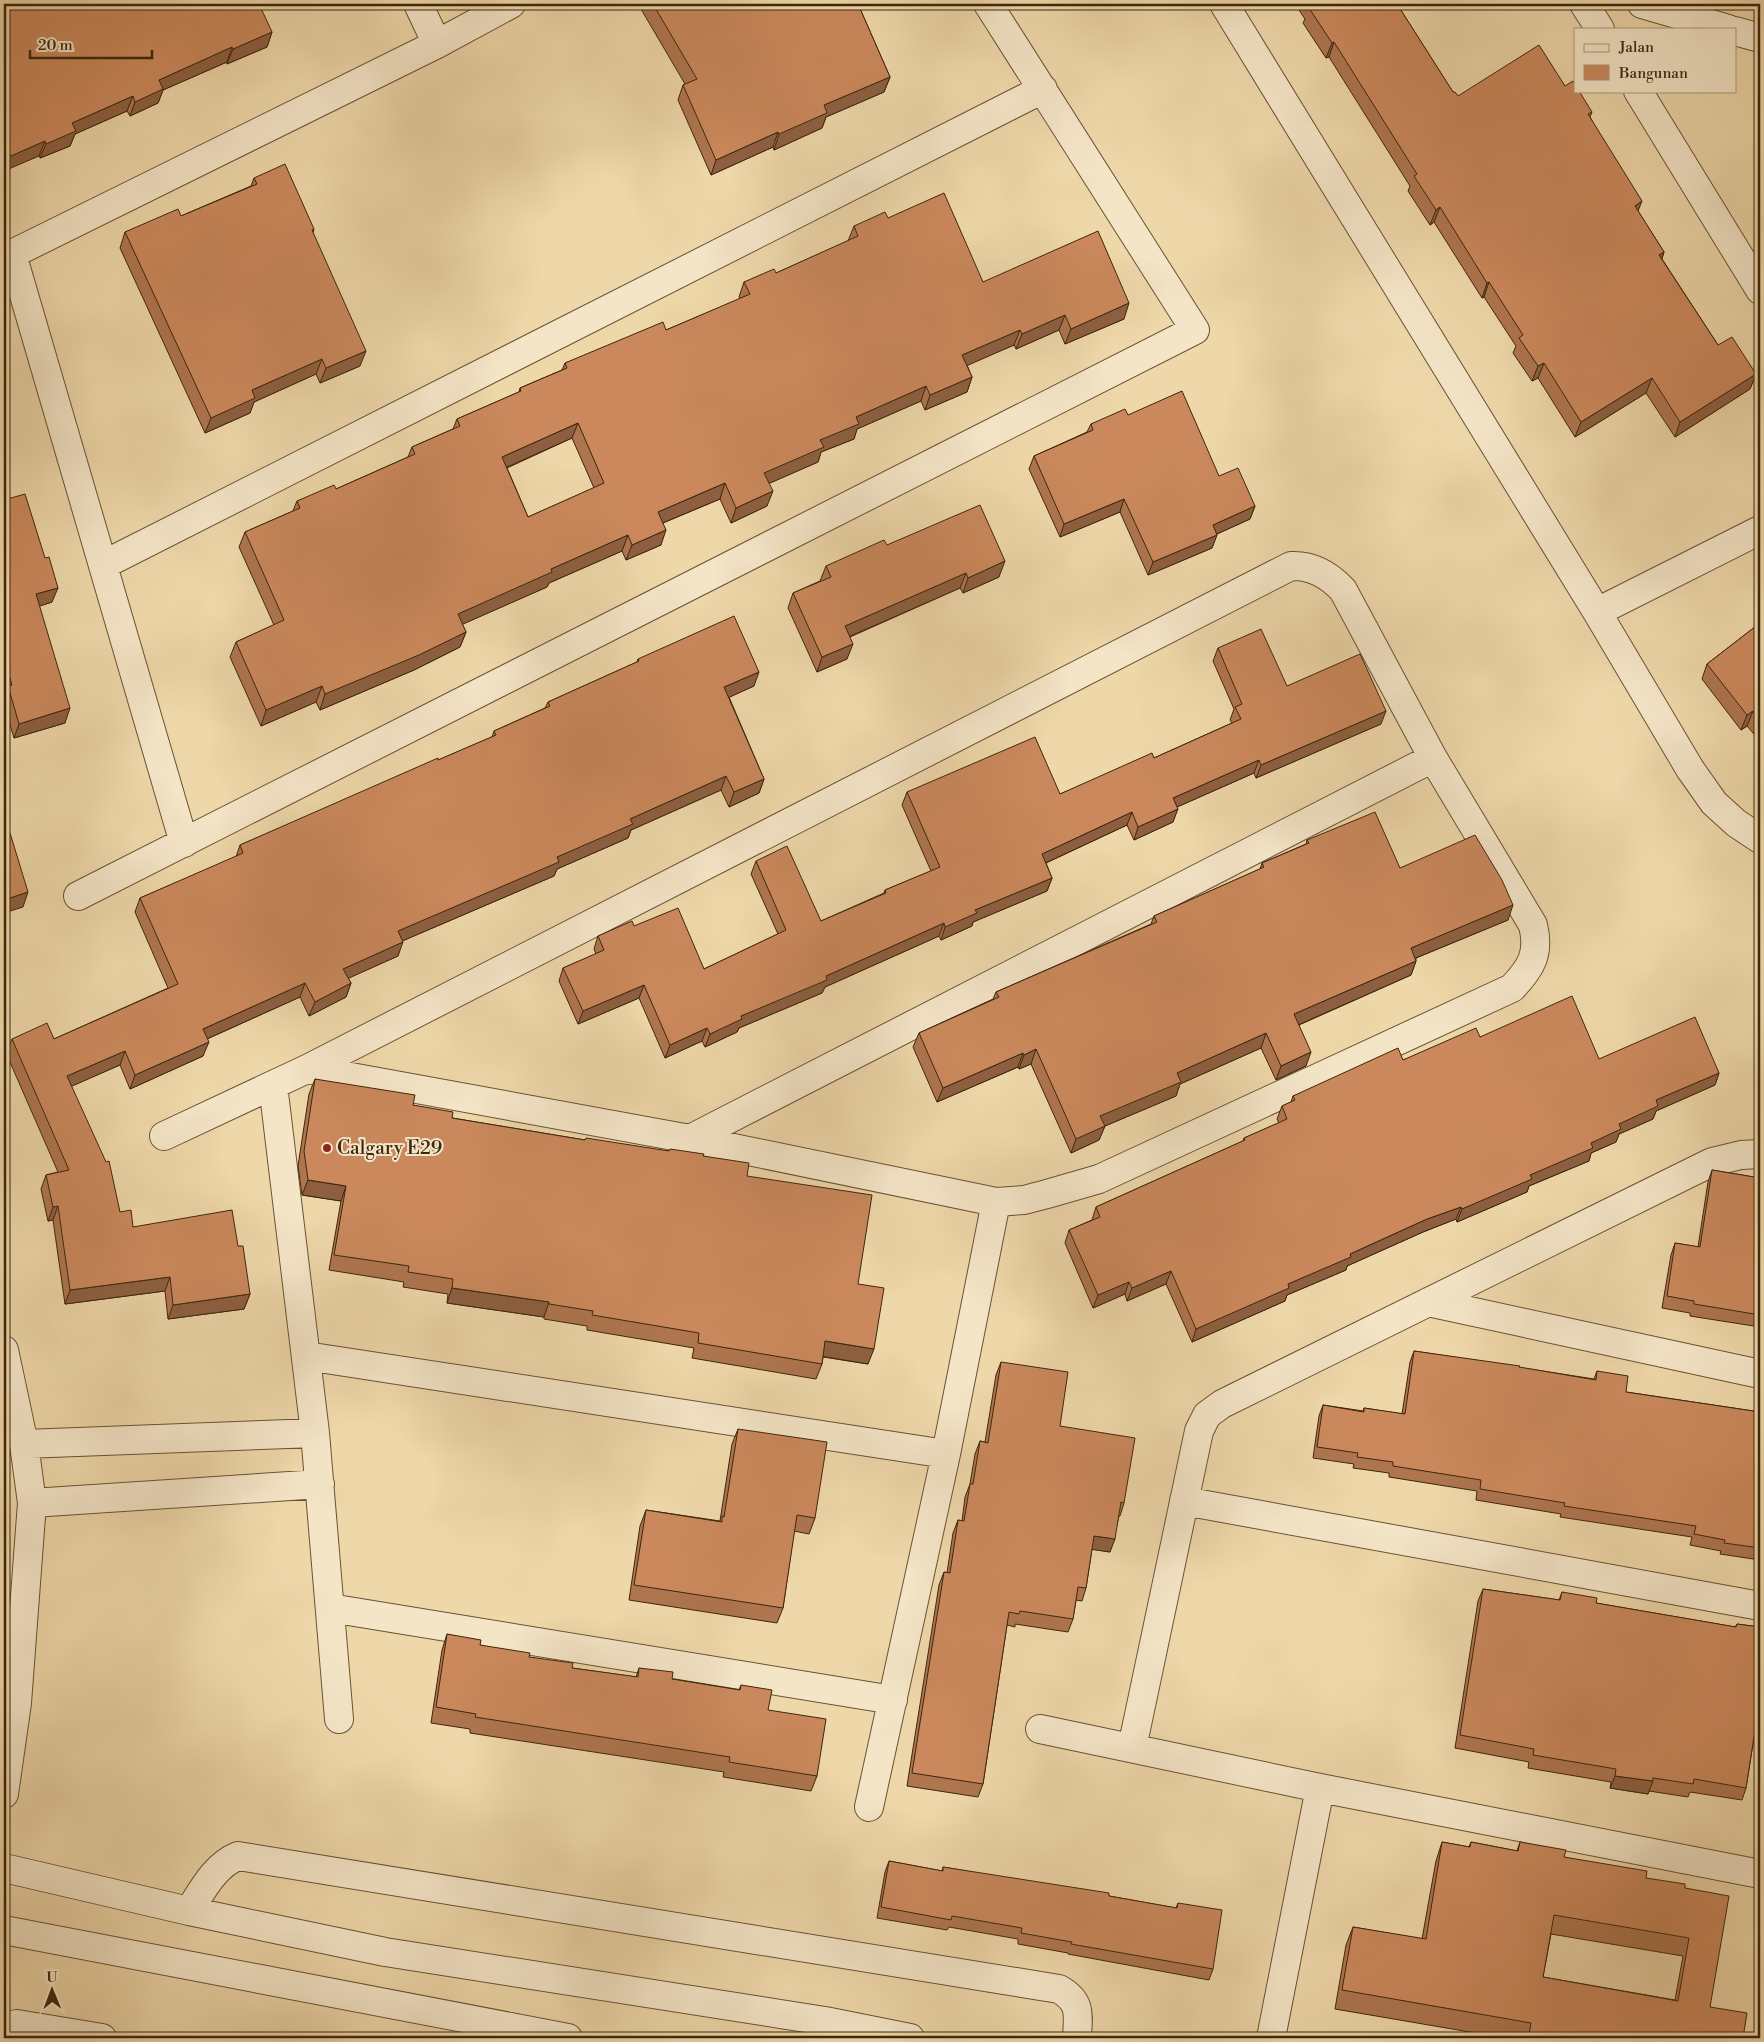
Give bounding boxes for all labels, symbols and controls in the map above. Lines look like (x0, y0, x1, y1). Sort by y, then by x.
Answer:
scale bar (30, 28, 152, 60)
legend (1574, 28, 1736, 92)
text: 20 m (38, 36, 73, 55)
text: Jalan (1618, 38, 1654, 57)
text: Bangunan (1618, 64, 1688, 83)
place label: Calgary E29 (337, 1136, 442, 1160)
marker: Calgary E29 (321, 1142, 333, 1154)
north arrow (28, 1964, 78, 2014)
text: U (46, 1969, 58, 1987)

